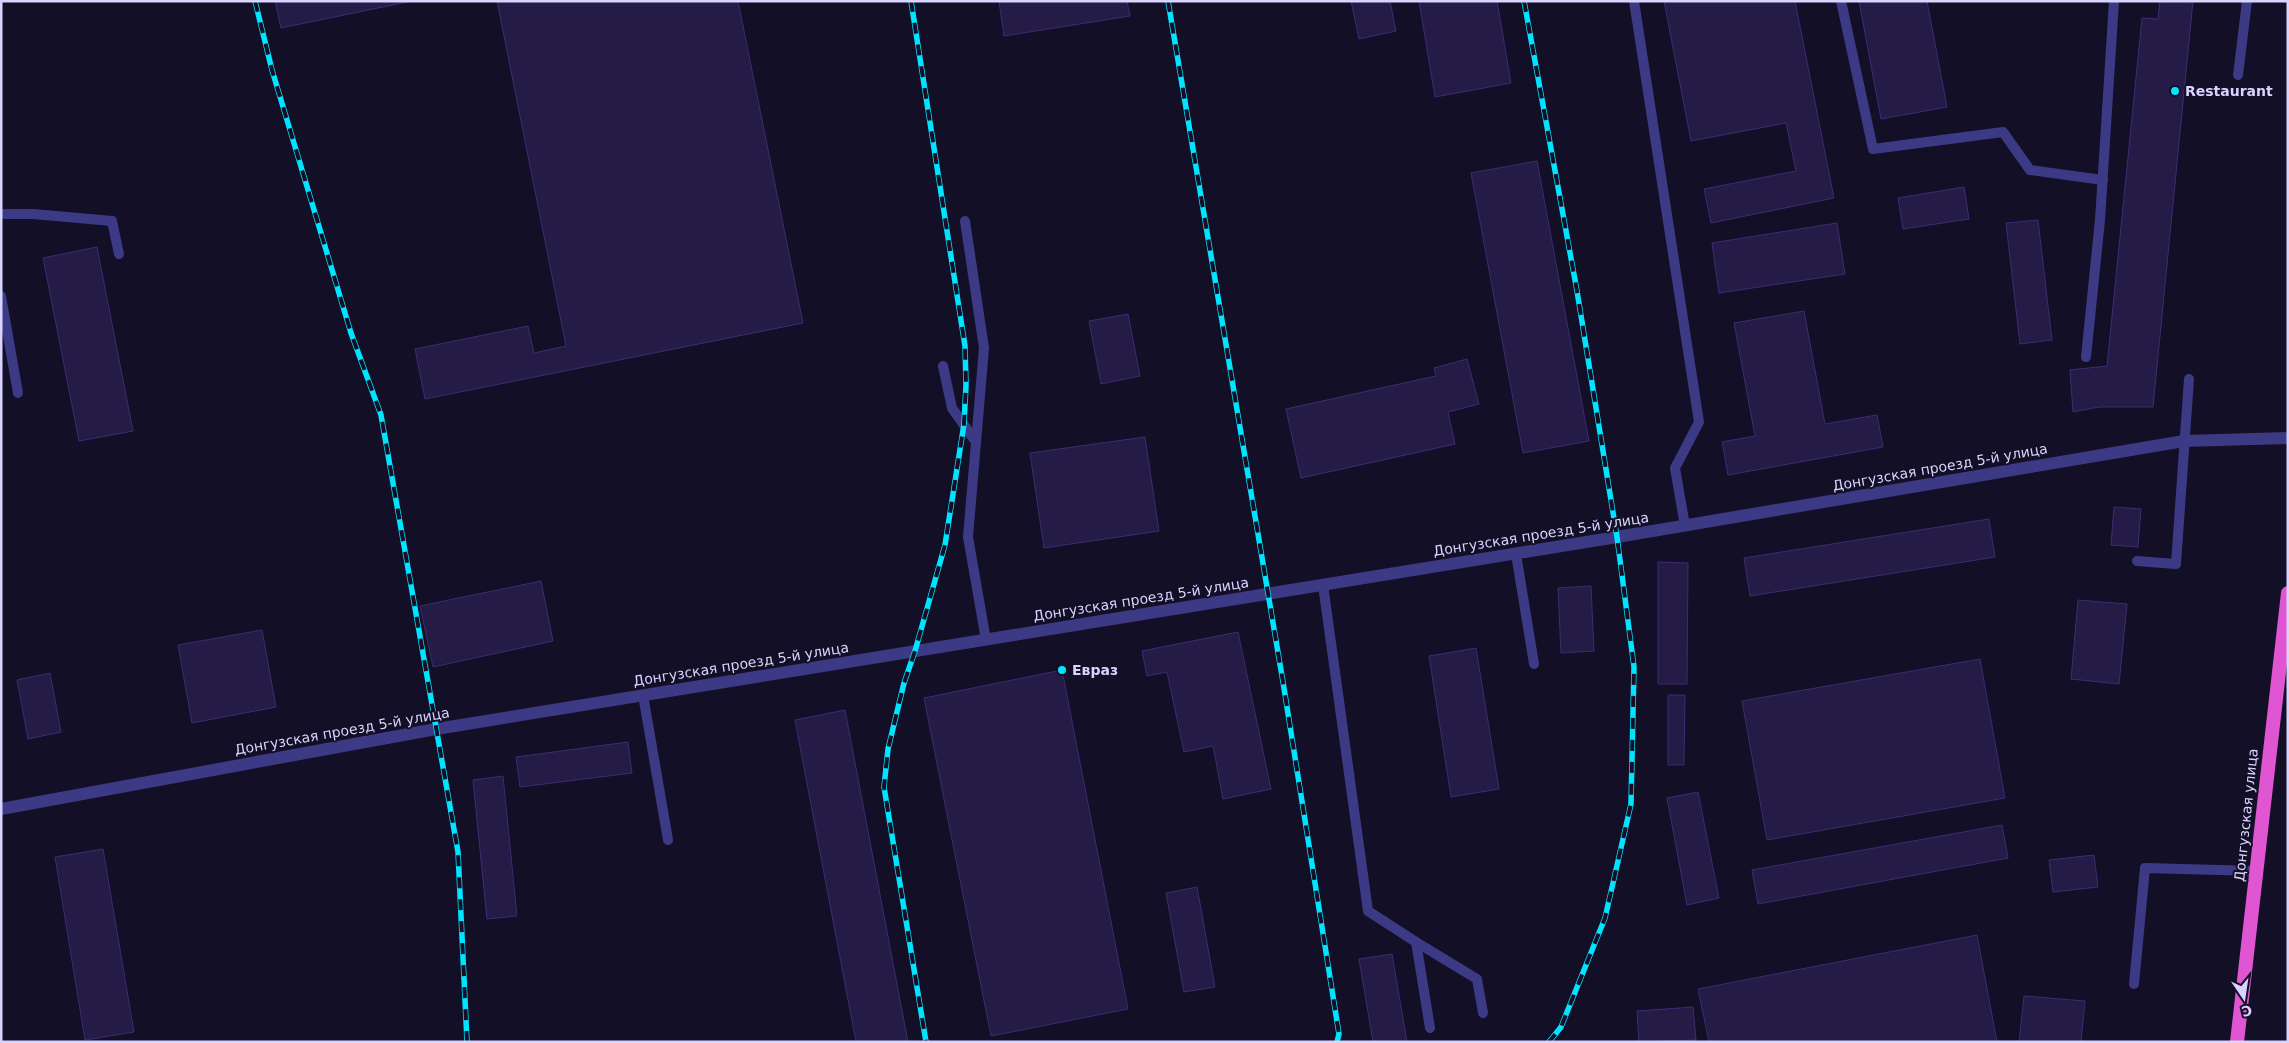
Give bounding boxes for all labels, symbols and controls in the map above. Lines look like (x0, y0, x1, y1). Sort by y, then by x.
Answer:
place label: Restaurant (2185, 83, 2273, 99)
marker: Restaurant (2169, 85, 2181, 97)
street label: Донгузская проезд 5-й улица (1831, 440, 2049, 494)
street label: Донгузская проезд 5-й улица (1432, 509, 1650, 559)
street label: Донгузская проезд 5-й улица (1032, 574, 1250, 624)
street label: Донгузская проезд 5-й улица (632, 639, 850, 689)
place label: Евраз (1072, 662, 1118, 678)
marker: Евраз (1056, 664, 1068, 676)
street label: Донгузская проезд 5-й улица (233, 704, 451, 758)
street label: Донгузская улица (2231, 748, 2261, 882)
north arrow (2219, 973, 2269, 1023)
text: С (2240, 1002, 2254, 1020)

